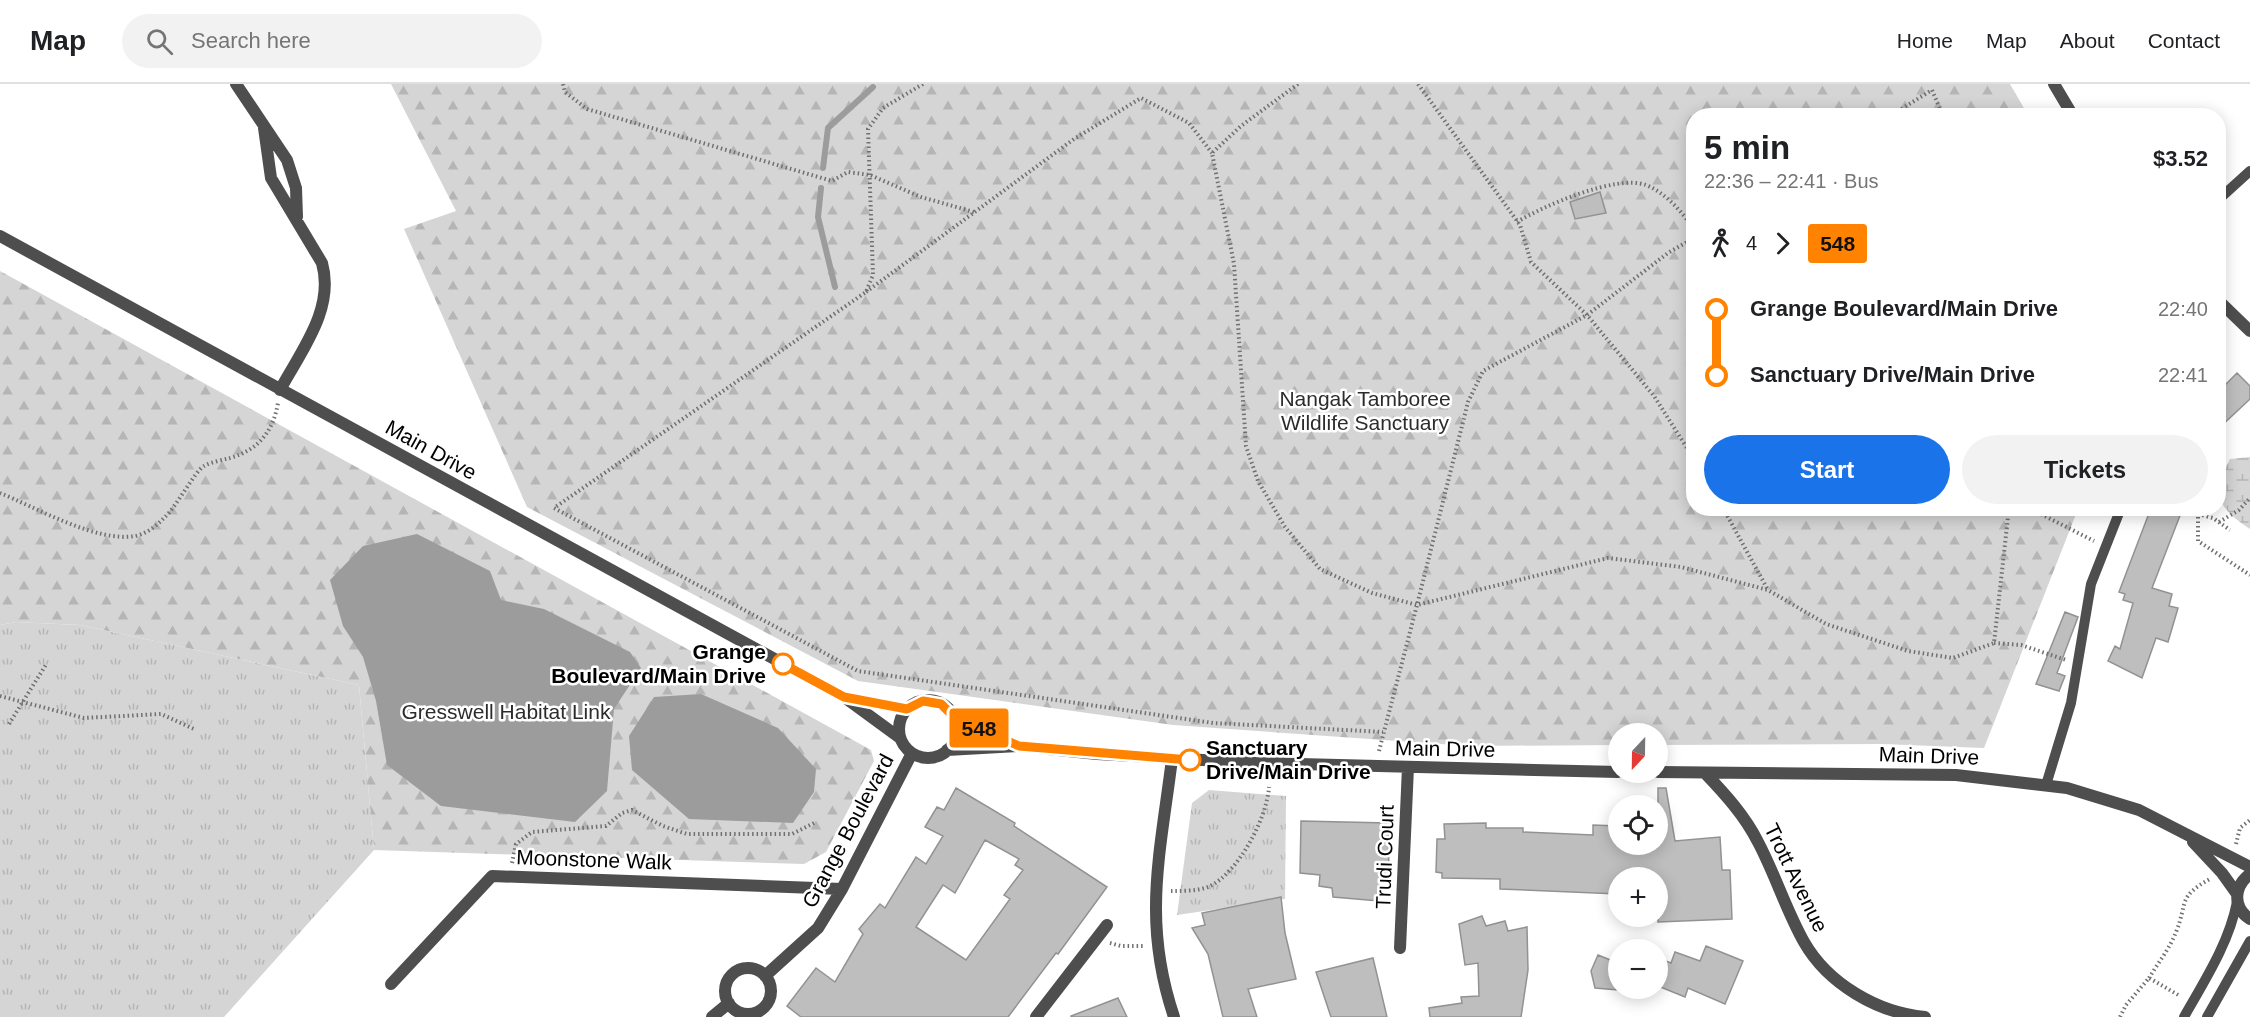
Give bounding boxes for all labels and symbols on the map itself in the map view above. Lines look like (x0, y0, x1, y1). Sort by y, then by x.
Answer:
park label: Nangak Tamboree Wildlife Sanctuary (1279, 387, 1451, 434)
street label: Main Drive (382, 415, 481, 484)
place label: Grange Boulevard/Main Drive (551, 640, 766, 687)
marker: Grange Boulevard/Main Drive (772, 653, 794, 675)
park label: Gresswell Habitat Link (402, 700, 611, 723)
line badge: 548 (944, 708, 1014, 748)
north arrow (1608, 723, 1668, 783)
place label: Sanctuary Drive/Main Drive (1206, 736, 1371, 783)
street label: Main Drive (1395, 736, 1495, 761)
street label: Main Drive (1878, 742, 1980, 769)
marker: Sanctuary Drive/Main Drive (1179, 749, 1201, 771)
street label: Grange Boulevard (797, 750, 898, 911)
street label: Trudi Court (1371, 804, 1398, 909)
street label: Trott Avenue (1760, 820, 1833, 936)
street label: Moonstone Walk (516, 845, 673, 874)

